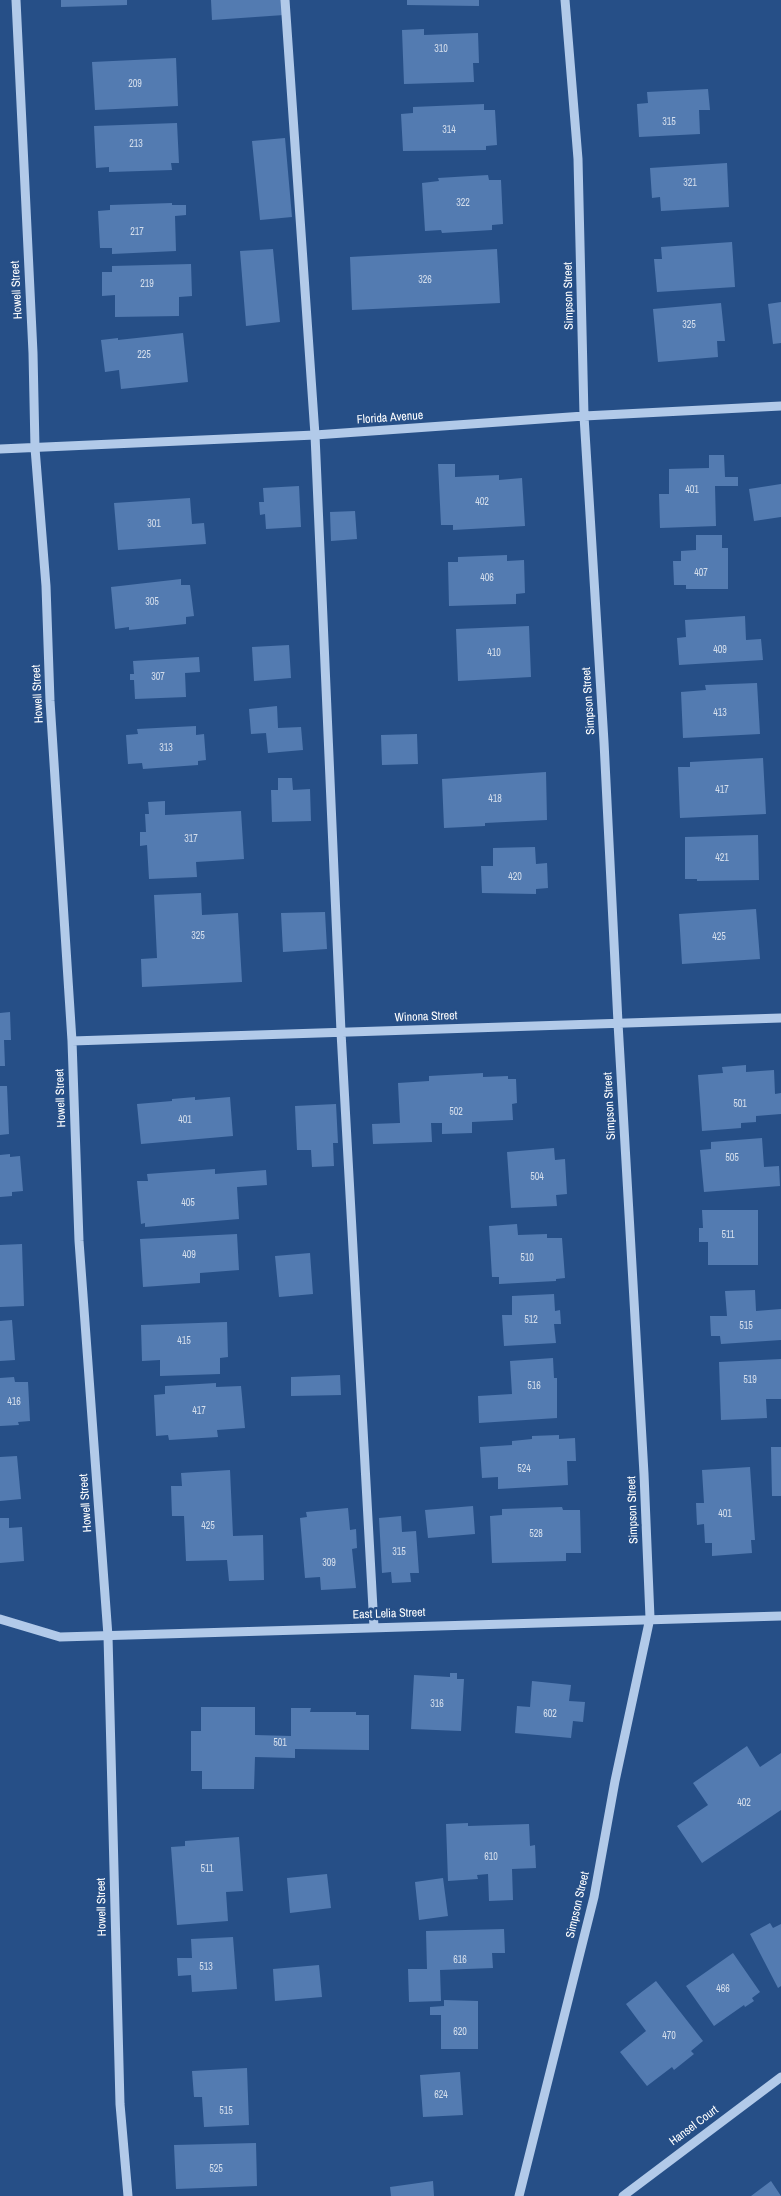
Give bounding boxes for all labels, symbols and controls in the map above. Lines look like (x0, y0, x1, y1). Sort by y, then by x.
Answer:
house number: 310 (434, 43, 448, 55)
house number: 209 (128, 78, 142, 90)
house number: 315 (662, 116, 676, 128)
house number: 314 (442, 124, 456, 136)
house number: 213 (129, 138, 143, 150)
house number: 321 (683, 177, 697, 189)
house number: 322 (456, 197, 470, 209)
house number: 217 (130, 226, 144, 238)
street label: Howell Street (8, 260, 26, 320)
street label: Simpson Street (561, 262, 577, 330)
house number: 326 (418, 274, 432, 286)
house number: 219 (140, 278, 154, 290)
house number: 325 (682, 319, 696, 331)
house number: 225 (137, 349, 151, 361)
street label: Florida Avenue (356, 408, 424, 428)
house number: 401 (685, 484, 699, 496)
house number: 402 (475, 496, 489, 508)
house number: 301 (147, 518, 161, 530)
house number: 407 (694, 567, 708, 579)
house number: 406 (480, 572, 494, 584)
house number: 305 (145, 596, 159, 608)
house number: 409 (713, 644, 727, 656)
house number: 410 (487, 647, 501, 659)
street label: Howell Street (29, 664, 47, 724)
street label: Simpson Street (579, 667, 599, 735)
house number: 307 (151, 671, 165, 683)
house number: 413 (713, 707, 727, 719)
house number: 313 (159, 742, 173, 754)
house number: 417 (715, 784, 729, 796)
house number: 418 (488, 793, 502, 805)
house number: 317 (184, 833, 198, 845)
house number: 421 (715, 852, 729, 864)
house number: 420 (508, 871, 522, 883)
house number: 325 (191, 930, 205, 942)
house number: 425 (712, 931, 726, 943)
street label: Winona Street (394, 1009, 458, 1025)
street label: Howell Street (53, 1069, 69, 1127)
street label: Simpson Street (601, 1072, 619, 1140)
house number: 501 (733, 1098, 747, 1110)
house number: 502 (449, 1106, 463, 1118)
house number: 401 (178, 1114, 192, 1126)
house number: 505 (725, 1152, 739, 1164)
house number: 504 (530, 1171, 544, 1183)
house number: 405 (181, 1197, 195, 1209)
house number: 511 (721, 1229, 735, 1241)
house number: 409 (182, 1249, 196, 1261)
house number: 510 (520, 1252, 534, 1264)
house number: 512 (524, 1314, 538, 1326)
house number: 515 (739, 1320, 753, 1332)
house number: 415 (177, 1335, 191, 1347)
house number: 519 (743, 1374, 757, 1386)
house number: 516 (527, 1380, 541, 1392)
house number: 416 (7, 1396, 21, 1408)
house number: 417 (192, 1405, 206, 1417)
house number: 524 (517, 1463, 531, 1475)
street label: Howell Street (77, 1473, 95, 1533)
street label: Simpson Street (625, 1476, 641, 1544)
house number: 401 (718, 1508, 732, 1520)
house number: 425 (201, 1520, 215, 1532)
house number: 528 (529, 1528, 543, 1540)
house number: 315 (392, 1546, 406, 1558)
house number: 309 (322, 1557, 336, 1569)
street label: East Lelia Street (352, 1606, 426, 1622)
house number: 316 (430, 1698, 444, 1710)
house number: 602 (543, 1708, 557, 1720)
house number: 501 (273, 1737, 287, 1749)
house number: 402 (737, 1797, 751, 1809)
house number: 610 (484, 1851, 498, 1863)
house number: 511 (200, 1863, 214, 1875)
street label: Simpson Street (563, 1870, 593, 1940)
street label: Howell Street (94, 1878, 110, 1936)
house number: 616 (453, 1954, 467, 1966)
house number: 513 (199, 1961, 213, 1973)
house number: 466 (716, 1983, 730, 1995)
house number: 620 (453, 2026, 467, 2038)
house number: 470 (662, 2030, 676, 2042)
house number: 624 (434, 2089, 448, 2101)
street label: Hansel Court (667, 2103, 721, 2149)
house number: 515 (219, 2105, 233, 2117)
house number: 525 (209, 2163, 223, 2175)

